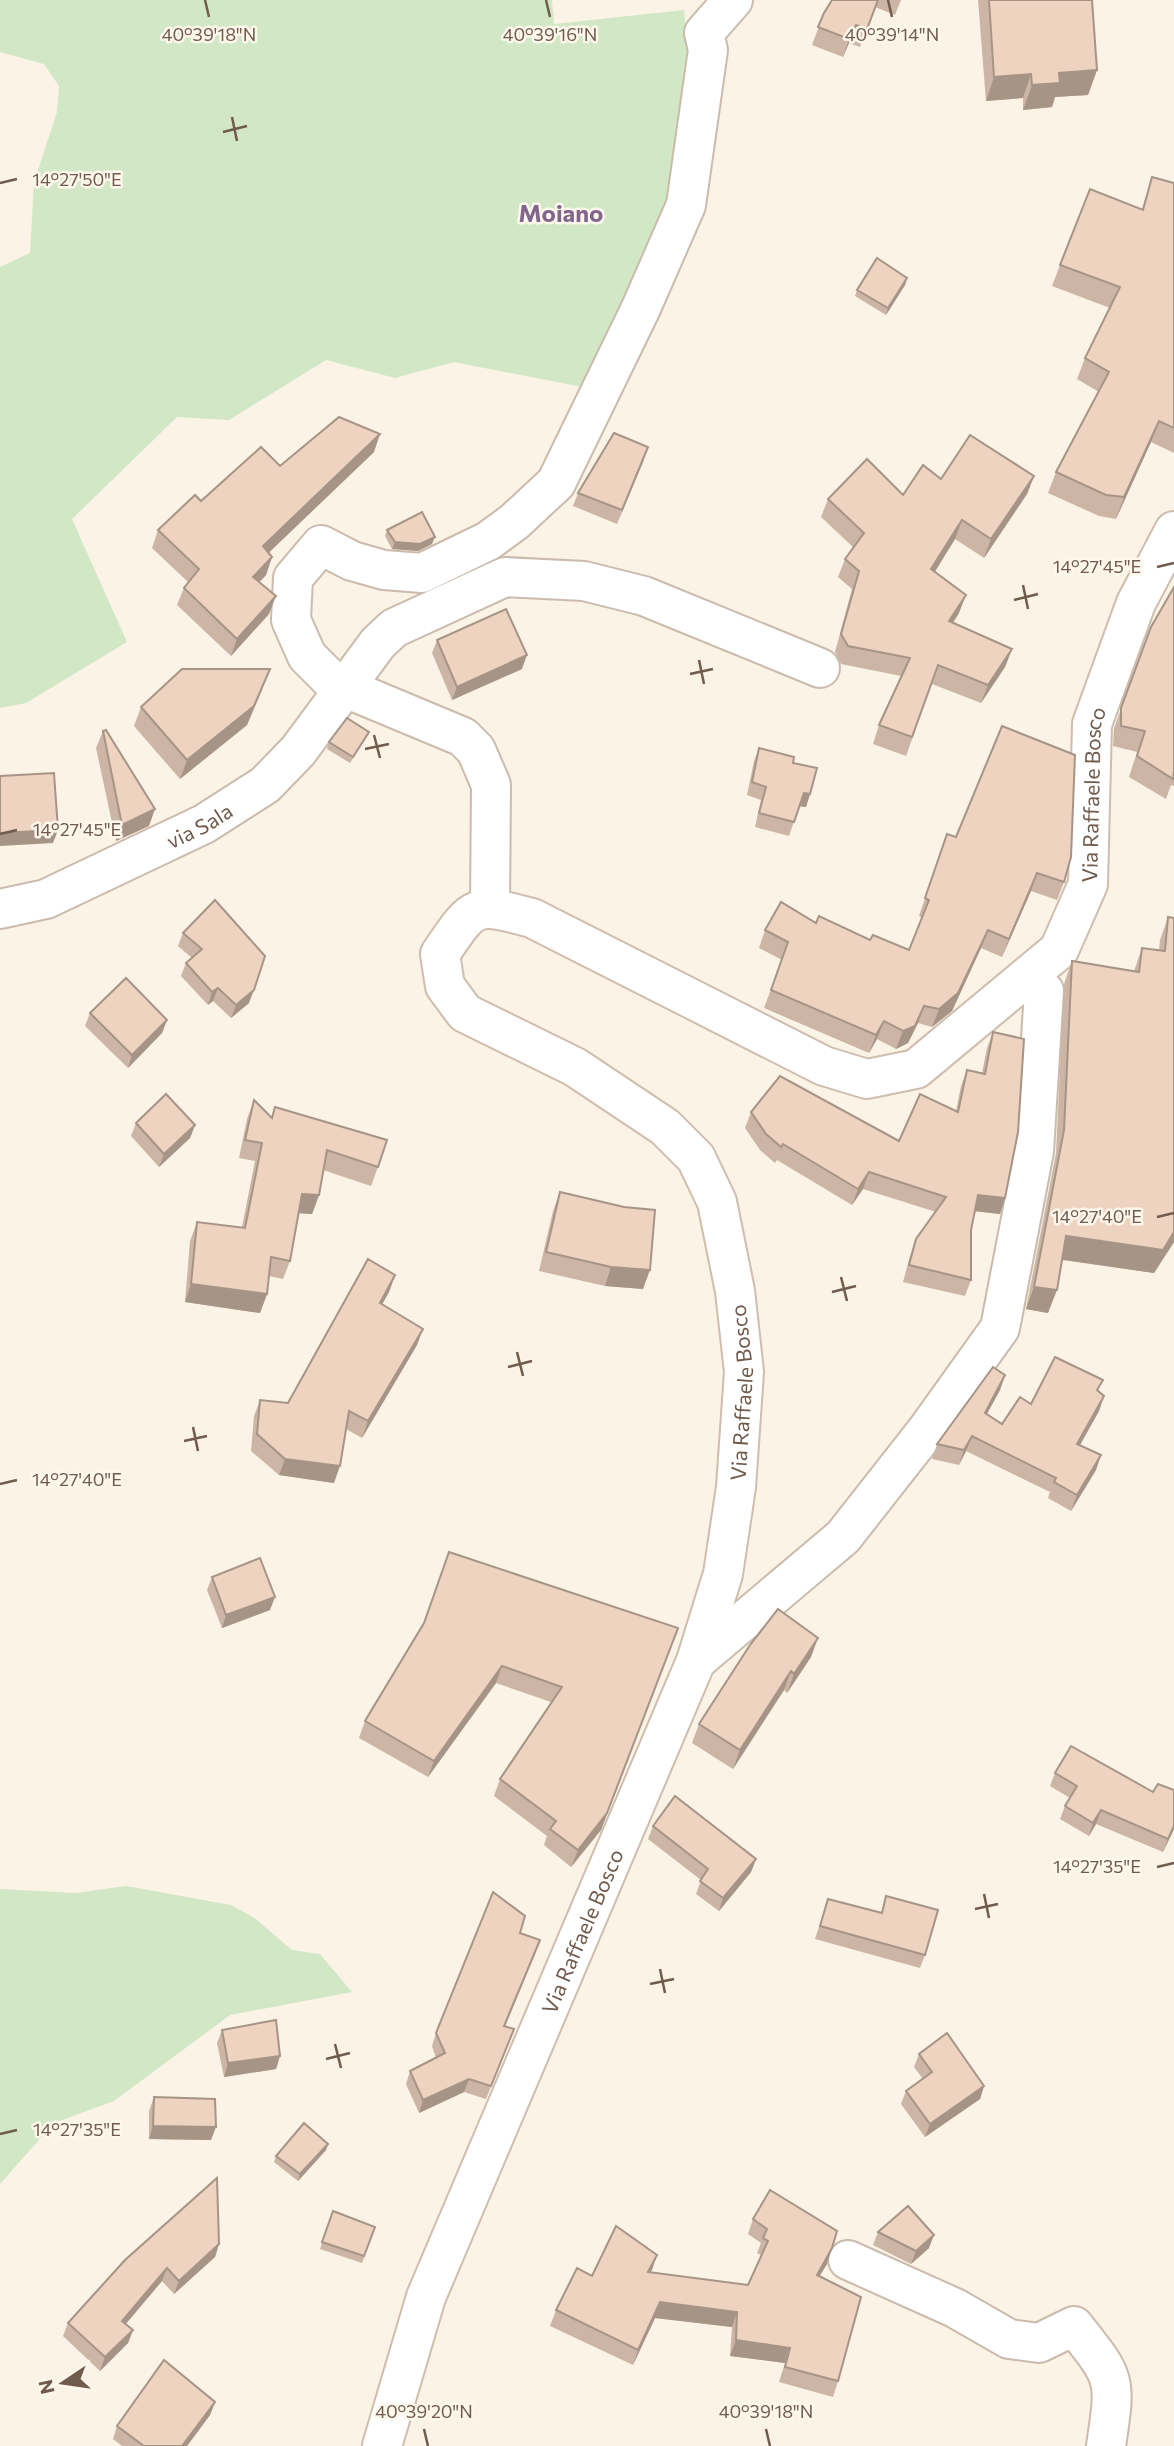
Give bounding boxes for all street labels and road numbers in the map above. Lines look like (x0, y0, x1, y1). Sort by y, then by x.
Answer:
street label: Via Raffaele Bosco (1076, 703, 1110, 883)
street label: via Sala (162, 797, 236, 853)
street label: Via Raffaele Bosco (724, 1303, 757, 1482)
street label: Via Raffaele Bosco (535, 1845, 627, 2017)

